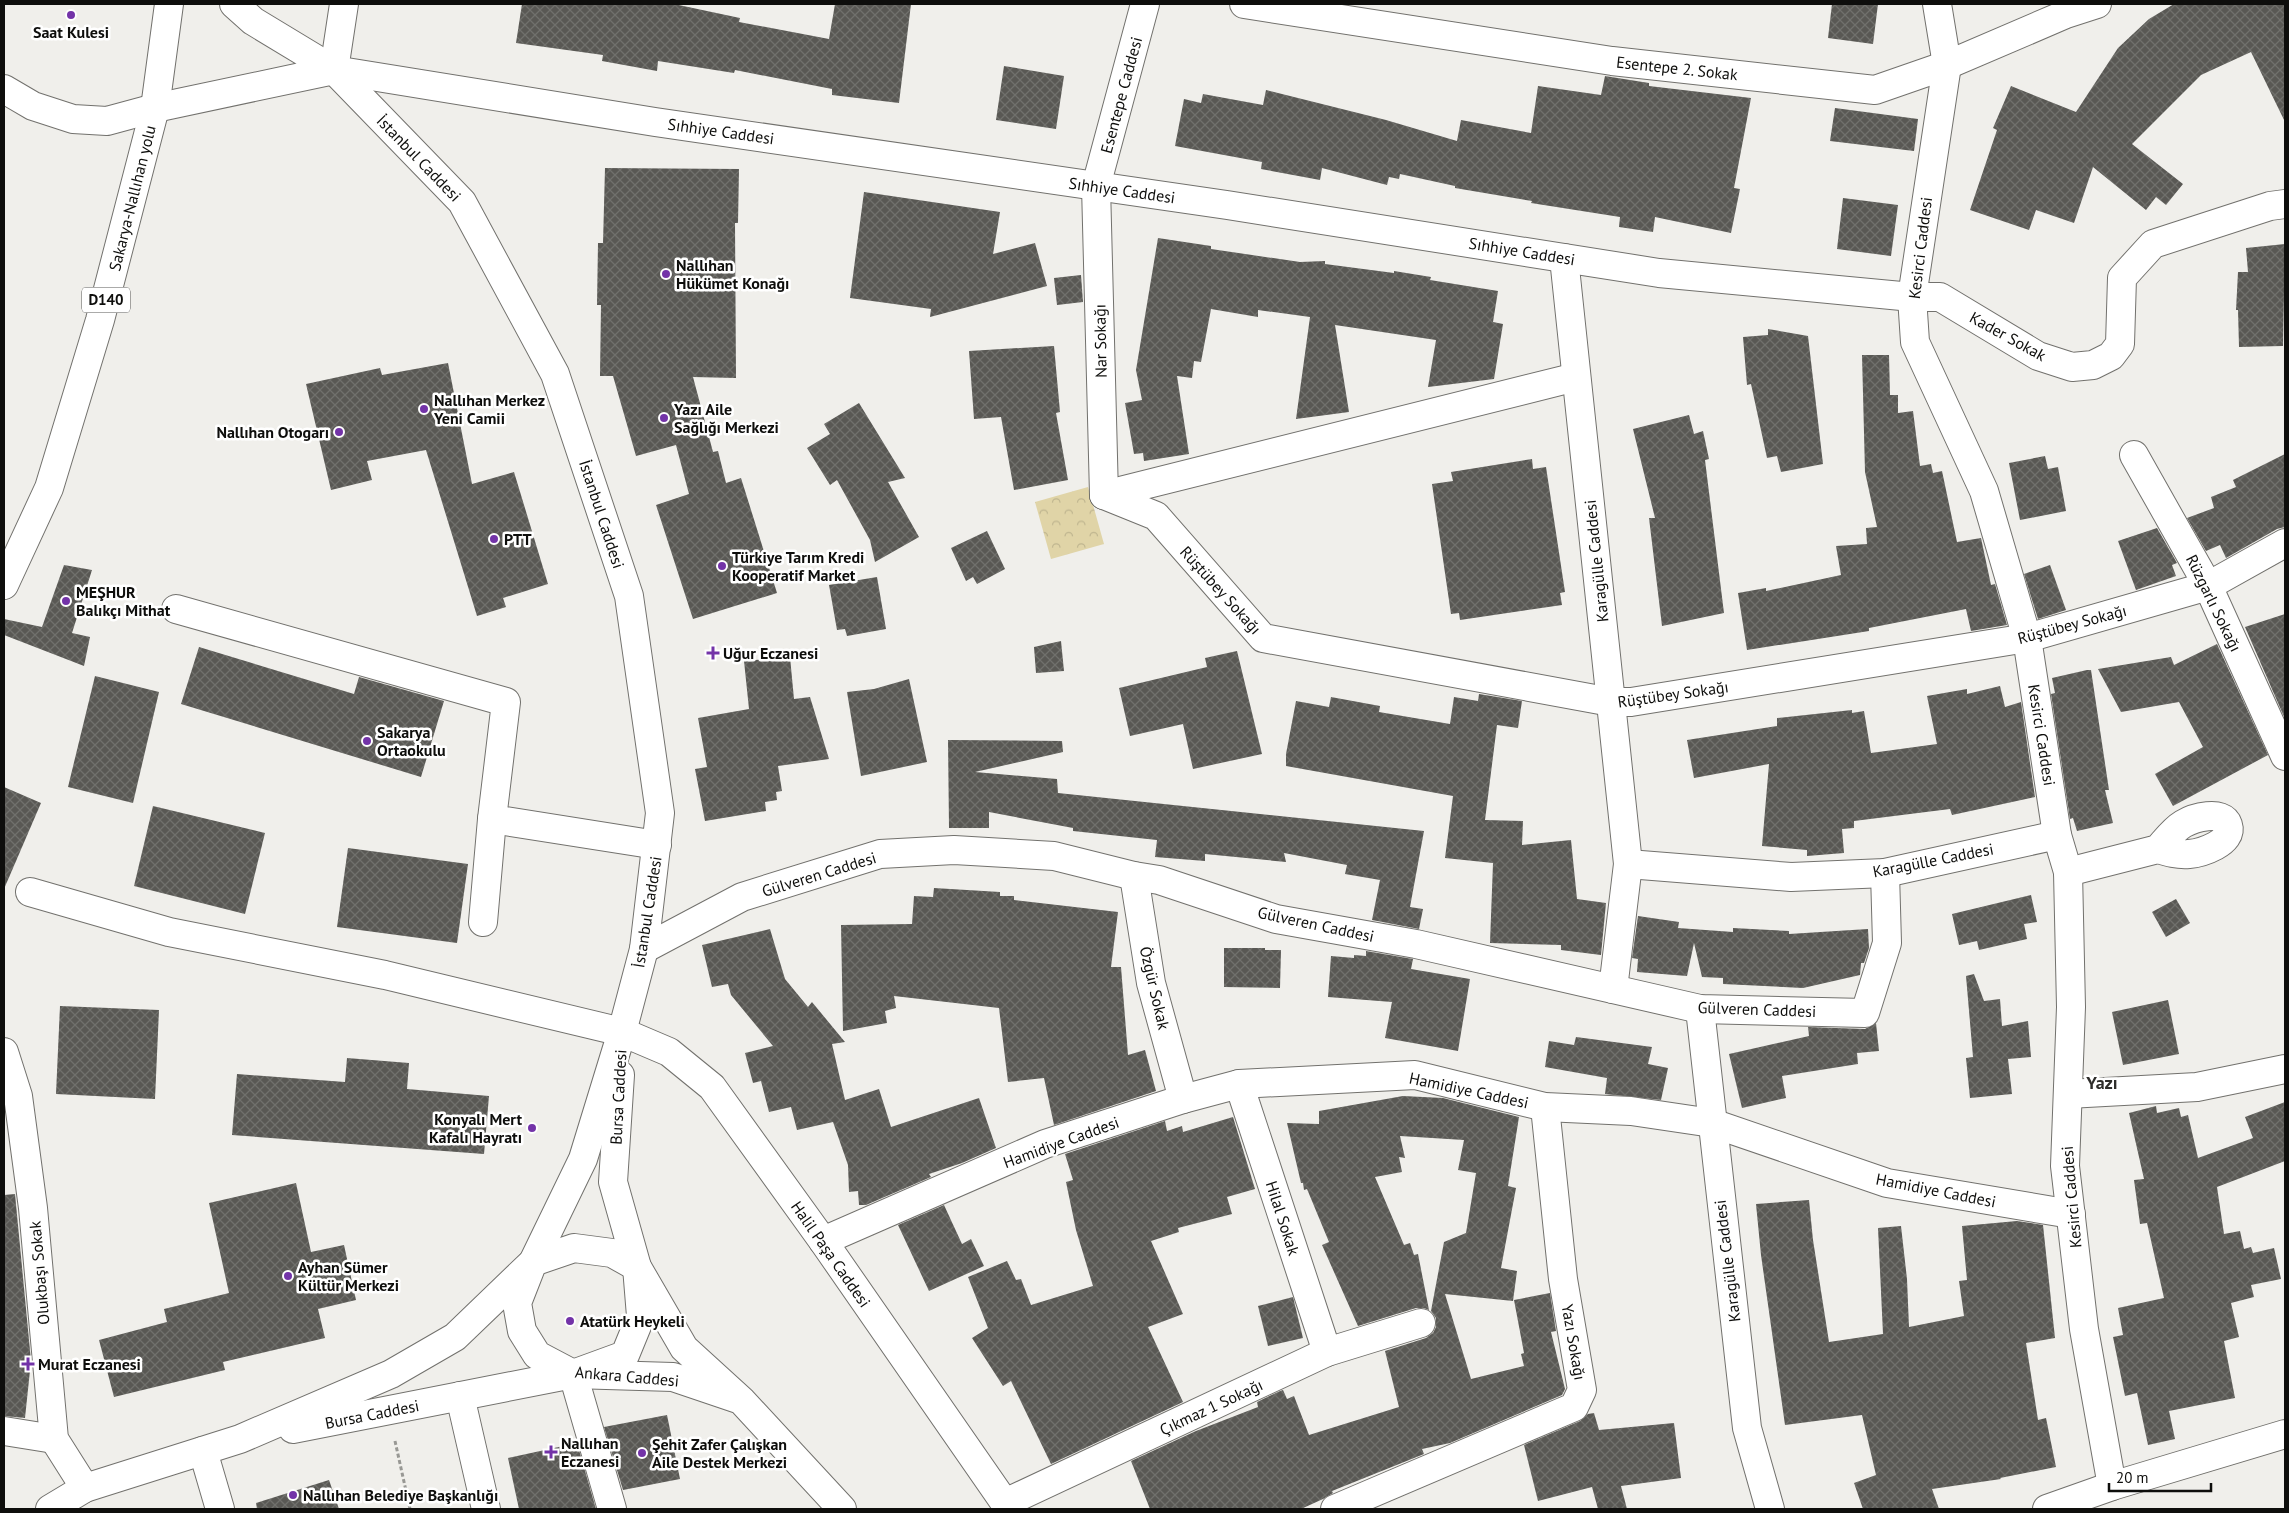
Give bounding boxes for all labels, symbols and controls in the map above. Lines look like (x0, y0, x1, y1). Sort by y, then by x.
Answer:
marker: Saat Kulesi (65, 9, 77, 21)
place label: Saat Kulesi (33, 22, 109, 42)
street label: Esentepe Caddesi (1096, 35, 1146, 155)
street label: Esentepe 2. Sokak (1615, 52, 1739, 84)
street label: İstanbul Caddesi (373, 110, 465, 206)
street label: Sıhhiye Caddesi (666, 114, 776, 148)
street label: Sakarya-Nallıhan yolu (104, 123, 160, 273)
street label: Sıhhiye Caddesi (1067, 173, 1177, 207)
street label: Kesirci Caddesi (1904, 196, 1936, 300)
street label: Sıhhiye Caddesi (1467, 233, 1577, 269)
place label: Nallıhan Hükümet Konağı (676, 255, 789, 293)
marker: Nallıhan Hükümet Konağı (660, 268, 672, 280)
road number: D140 (82, 288, 130, 312)
street label: Nar Sokağı (1089, 304, 1111, 378)
street label: Kader Sokak (1966, 307, 2050, 365)
place label: Nallıhan Merkez Yeni Camii (433, 390, 545, 428)
place label: Yazı Aile Sağlığı Merkezi (673, 399, 779, 437)
marker: Nallıhan Merkez Yeni Camii (418, 403, 430, 415)
marker: Yazı Aile Sağlığı Merkezi (658, 412, 670, 424)
place label: Nallıhan Otogarı (216, 422, 329, 442)
marker: Nallıhan Otogarı (333, 426, 345, 438)
street label: İstanbul Caddesi (575, 457, 629, 571)
street label: Karagülle Caddesi (1580, 499, 1612, 623)
place label: PTT (504, 529, 532, 549)
marker: PTT (488, 533, 500, 545)
street label: Rüştübey Sokağı (1176, 542, 1266, 638)
place label: Türkiye Tarım Kredi Kooperatif Market (732, 547, 864, 585)
street label: Rüzgarlı Sokağı (2182, 551, 2246, 655)
marker: Türkiye Tarım Kredi Kooperatif Market (716, 560, 728, 572)
place label: MEŞHUR Balıkçı Mithat (76, 582, 171, 620)
marker: MEŞHUR Balıkçı Mithat (60, 595, 72, 607)
street label: Rüştübey Sokağı (2015, 600, 2129, 648)
place label: Uğur Eczanesi (723, 643, 818, 663)
marker: Uğur Eczanesi (707, 647, 719, 659)
street label: Rüştübey Sokağı (1616, 676, 1730, 712)
street label: Kesirci Caddesi (2024, 683, 2060, 787)
place label: Sakarya Ortaokulu (377, 722, 446, 760)
marker: Sakarya Ortaokulu (361, 735, 373, 747)
street label: Karagülle Caddesi (1871, 838, 1995, 882)
street label: Gülveren Caddesi (759, 847, 879, 901)
street label: İstanbul Caddesi (628, 855, 666, 969)
street label: Gülveren Caddesi (1256, 902, 1376, 946)
street label: Özgür Sokak (1136, 944, 1174, 1032)
street label: Gülveren Caddesi (1697, 997, 1817, 1021)
street label: Bursa Caddesi (606, 1049, 630, 1145)
street label: Hamidiye Caddesi (1407, 1068, 1531, 1112)
district label: Yazı (2085, 1071, 2118, 1094)
place label: Konyalı Mert Kafalı Hayratı (429, 1109, 522, 1147)
street label: Hamidiye Caddesi (1000, 1112, 1122, 1172)
marker: Konyalı Mert Kafalı Hayratı (526, 1122, 538, 1134)
street label: Kesirci Caddesi (2057, 1145, 2085, 1249)
street label: Hamidiye Caddesi (1874, 1169, 1998, 1211)
street label: Hilal Sokak (1262, 1178, 1304, 1258)
street label: Halil Paşa Caddesi (787, 1197, 875, 1311)
street label: Karagülle Caddesi (1710, 1199, 1744, 1323)
street label: Olukbaşı Sokak (24, 1220, 53, 1326)
place label: Ayhan Sümer Kültür Merkezi (298, 1257, 399, 1295)
marker: Ayhan Sümer Kültür Merkezi (282, 1270, 294, 1282)
street label: Yazı Sokağı (1557, 1302, 1591, 1382)
place label: Atatürk Heykeli (580, 1311, 685, 1331)
marker: Atatürk Heykeli (564, 1315, 576, 1327)
place label: Murat Eczanesi (38, 1354, 141, 1374)
marker: Murat Eczanesi (22, 1358, 34, 1370)
street label: Ankara Caddesi (574, 1361, 680, 1391)
street label: Çıkmaz 1 Sokağı (1156, 1374, 1266, 1440)
street label: Bursa Caddesi (323, 1395, 421, 1433)
place label: Nallıhan Eczanesi (561, 1433, 619, 1471)
place label: Şehit Zafer Çalışkan Aile Destek Merkezi (652, 1434, 787, 1472)
marker: Nallıhan Eczanesi (545, 1446, 557, 1458)
marker: Şehit Zafer Çalışkan Aile Destek Merkezi (636, 1447, 648, 1459)
scale bar (2109, 1460, 2212, 1492)
text: 20 m (2116, 1468, 2149, 1487)
place label: Nallıhan Belediye Başkanlığı (303, 1485, 498, 1505)
marker: Nallıhan Belediye Başkanlığı (287, 1489, 299, 1501)

